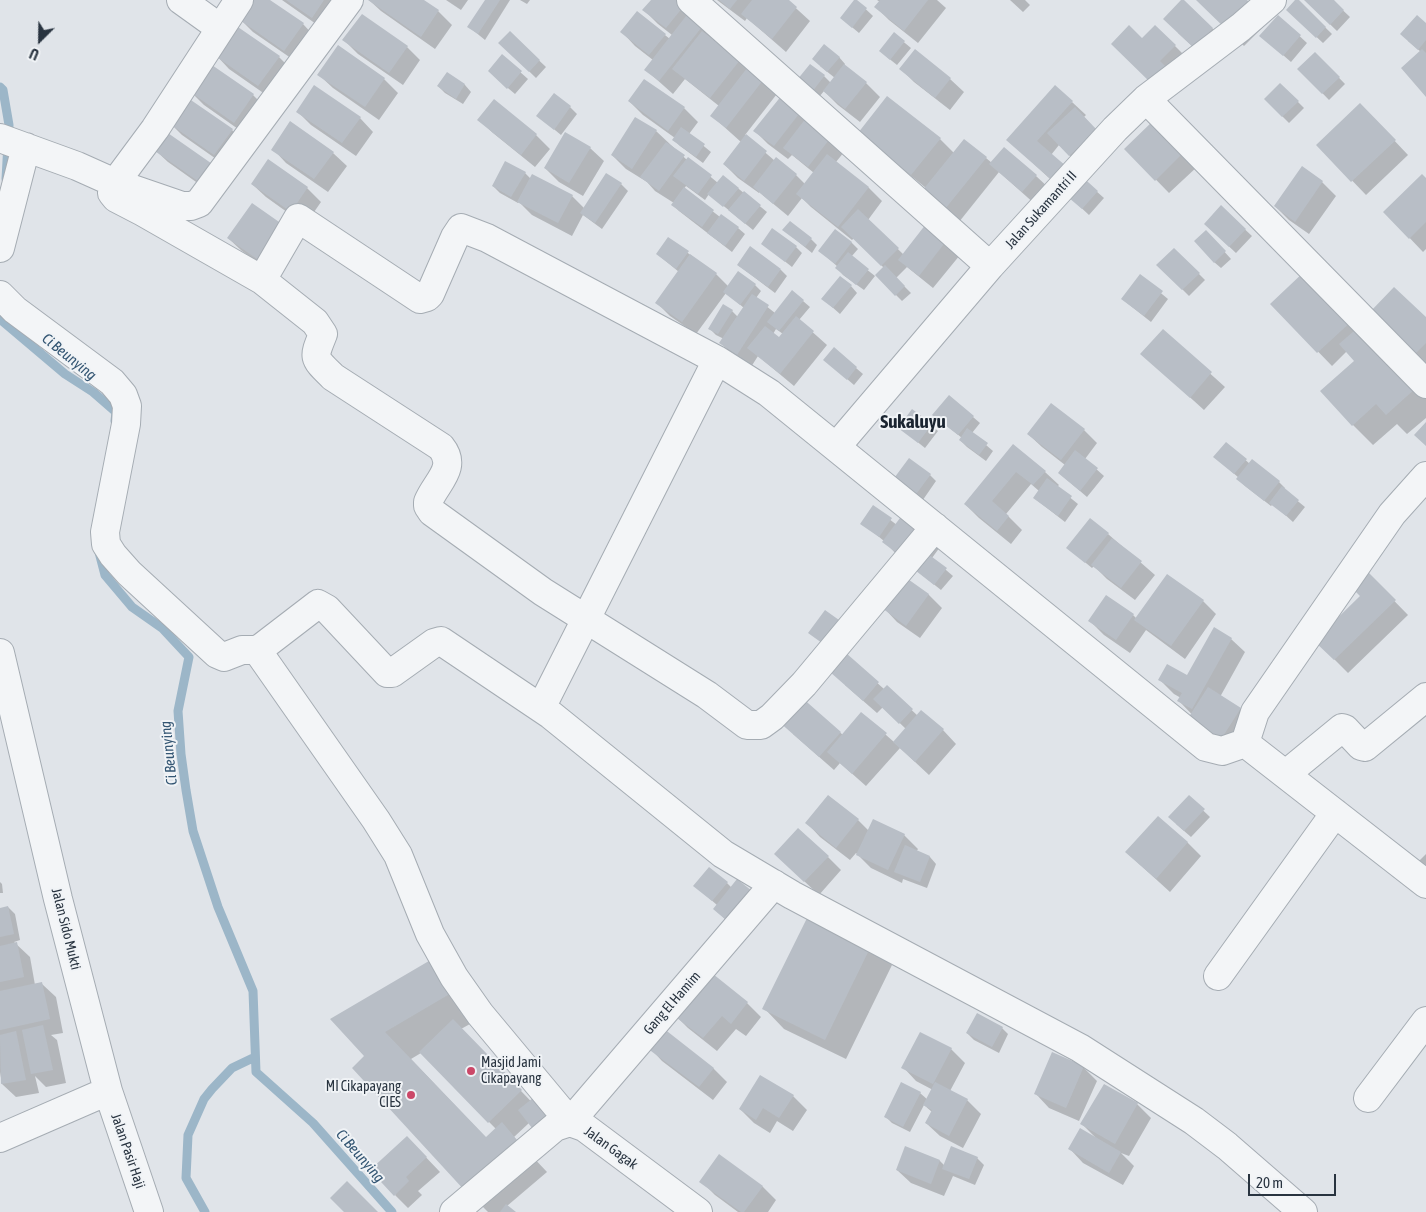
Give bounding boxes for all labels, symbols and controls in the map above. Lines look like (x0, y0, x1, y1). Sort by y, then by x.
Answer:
north arrow (15, 15, 65, 65)
text: U (27, 45, 41, 63)
street label: Jalan Sukamantri II (1002, 168, 1080, 252)
water label: Ci Beunying (38, 330, 100, 384)
district label: Sukaluyu (880, 411, 946, 433)
water label: Ci Beunying (157, 720, 181, 786)
street label: Jalan Sido Mukti (48, 886, 84, 972)
street label: Gang El Hamim (640, 968, 704, 1038)
place label: Masjid Jami Cikapayang (481, 1055, 541, 1088)
marker: Masjid Jami Cikapayang (465, 1065, 477, 1077)
place label: MI Cikapayang CIES (326, 1079, 401, 1112)
marker: MI Cikapayang CIES (405, 1089, 417, 1101)
street label: Jalan Pasir Haji (107, 1111, 149, 1191)
street label: Jalan Gagak (581, 1123, 641, 1173)
water label: Ci Beunying (332, 1126, 388, 1186)
scale bar (1251, 1164, 1338, 1196)
text: 20 m (1256, 1174, 1283, 1191)

